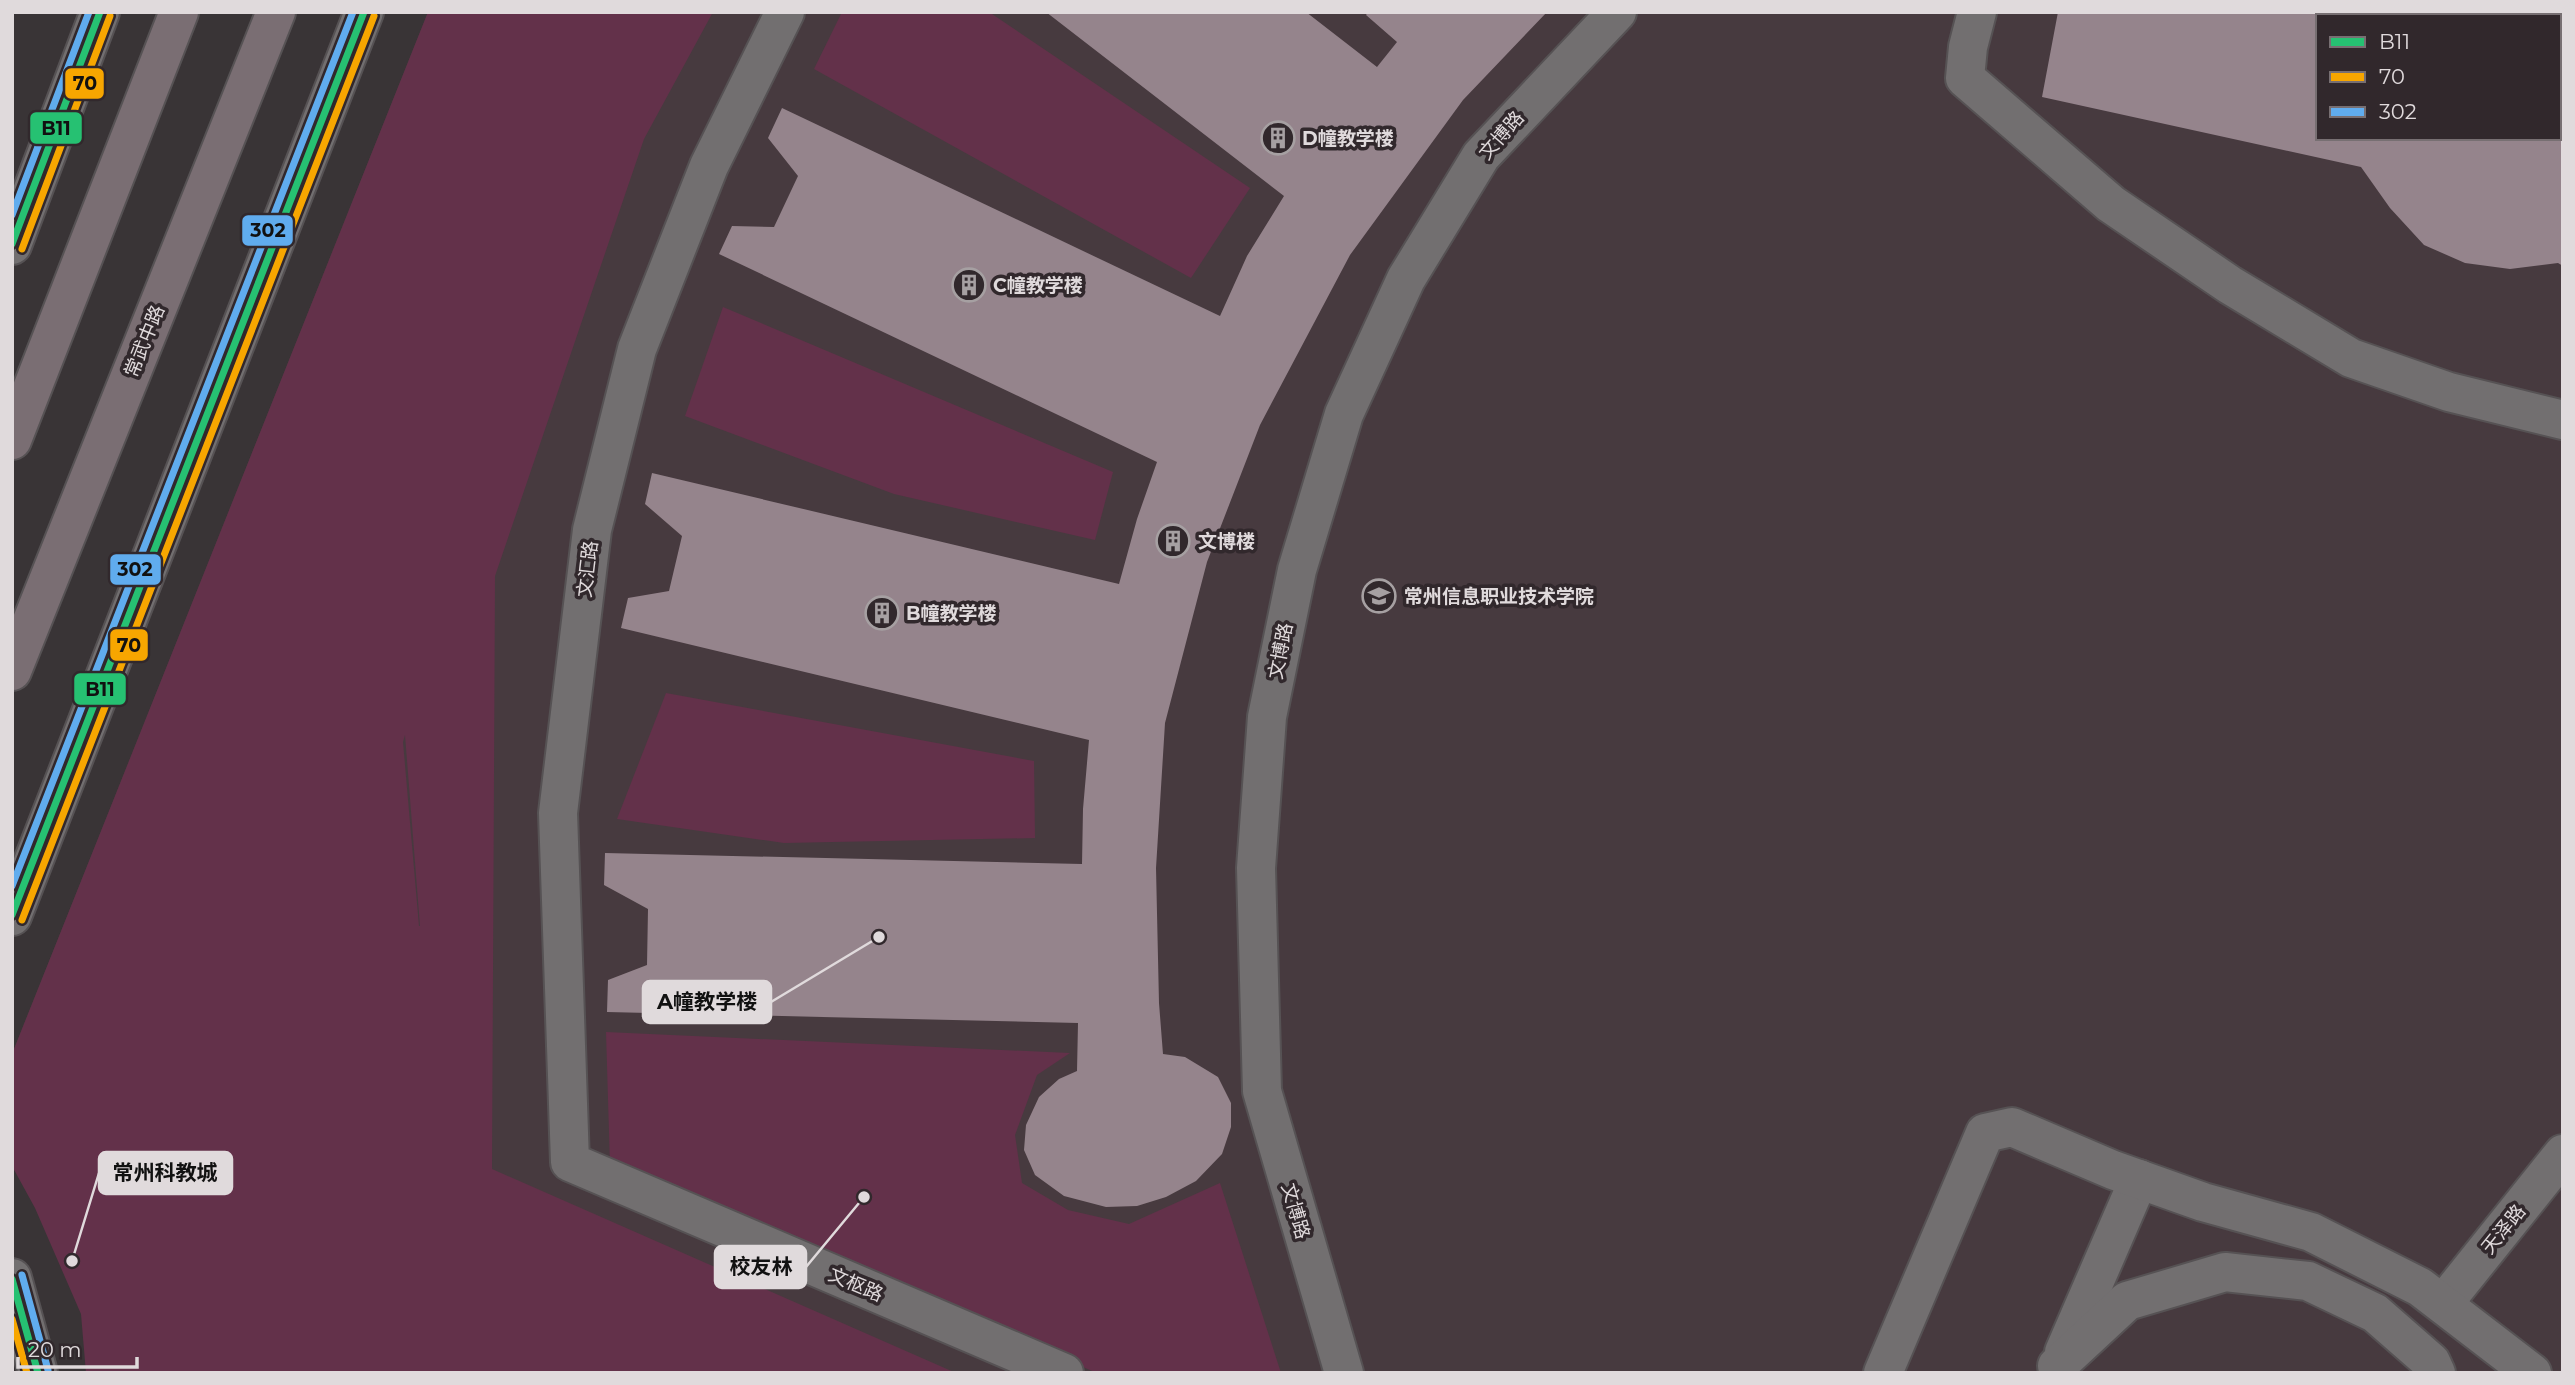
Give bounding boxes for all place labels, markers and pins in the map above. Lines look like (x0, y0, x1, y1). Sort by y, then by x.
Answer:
building icon: D幢教学楼 (1259, 119, 1297, 157)
place label: D幢教学楼 (1302, 127, 1394, 150)
building icon: C幢教学楼 (950, 266, 988, 304)
place label: C幢教学楼 (993, 274, 1083, 297)
building icon: 文博楼 (1154, 522, 1192, 560)
place label: 文博楼 (1198, 530, 1255, 553)
school or university icon: 常州信息职业技术学院 (1360, 577, 1398, 615)
place label: 常州信息职业技术学院 (1404, 585, 1594, 608)
building icon: B幢教学楼 (863, 594, 901, 632)
place label: B幢教学楼 (906, 602, 997, 625)
callout: A幢教学楼 (643, 981, 771, 1023)
callout: 常州科教城 (99, 1152, 232, 1194)
callout: 校友林 (715, 1246, 806, 1288)

